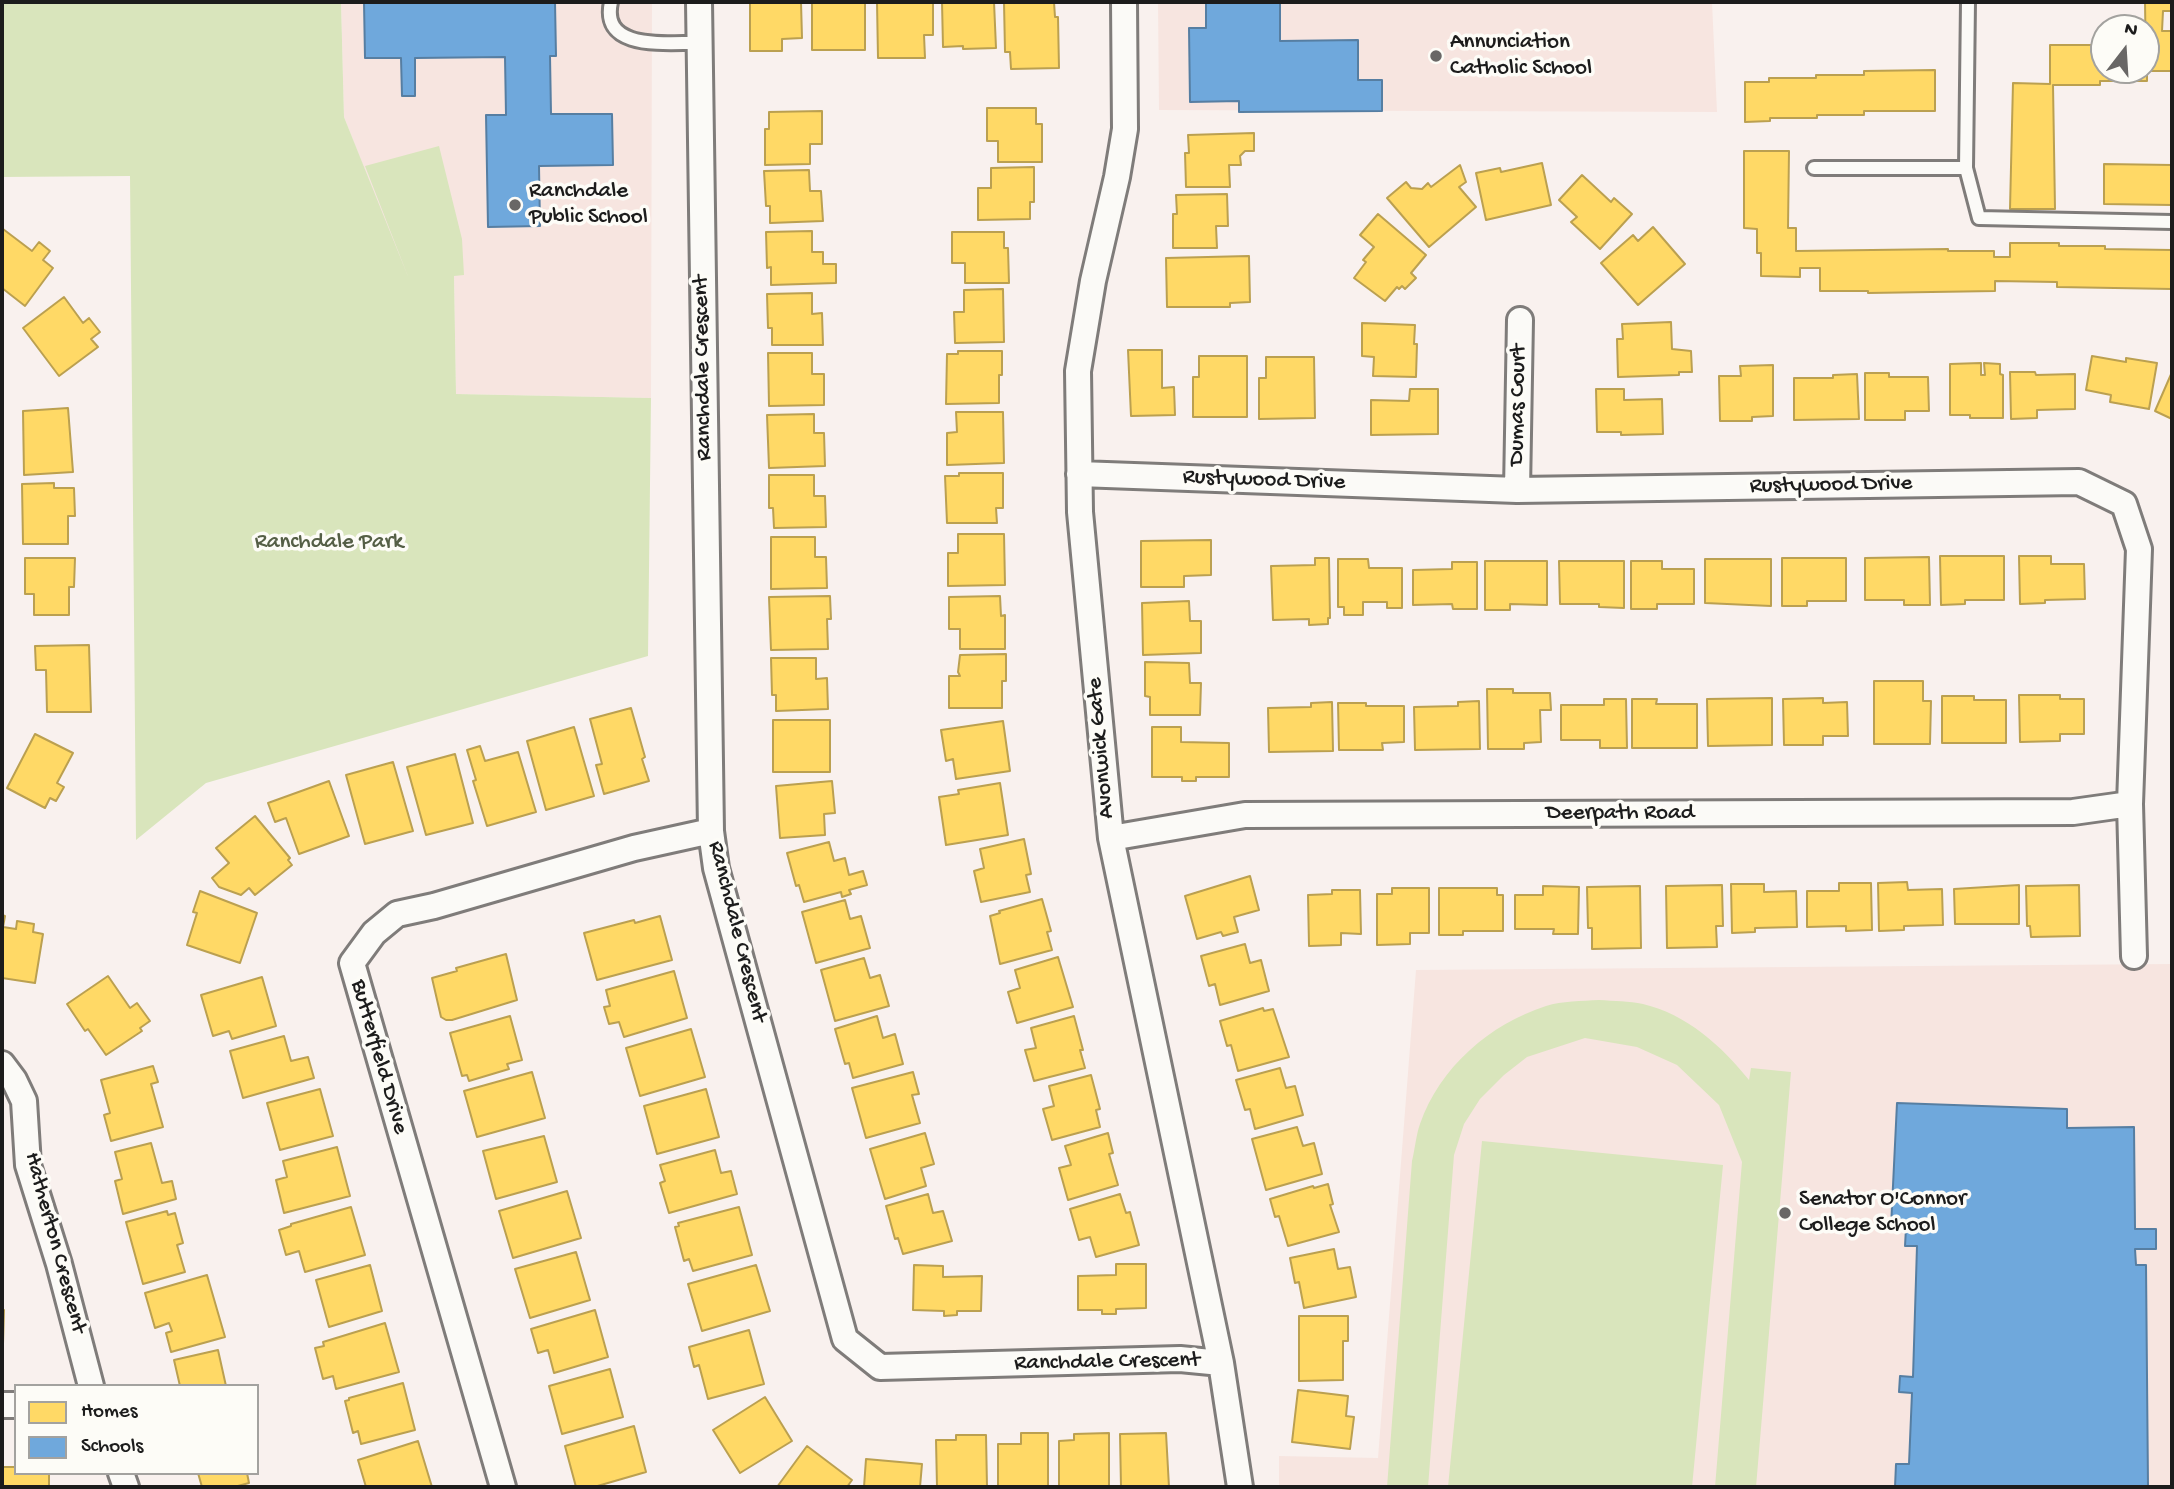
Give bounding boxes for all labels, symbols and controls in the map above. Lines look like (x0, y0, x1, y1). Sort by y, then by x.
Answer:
north arrow (2090, 14, 2160, 84)
text: N (2121, 18, 2140, 43)
place label: Annunciation Catholic School (1450, 29, 1592, 83)
marker: Annunciation Catholic School (1428, 48, 1444, 64)
place label: Ranchdale Public School (529, 178, 648, 232)
marker: Ranchdale Public School (507, 197, 523, 213)
street label: Ranchdale Crescent (689, 275, 719, 461)
street label: Dumas Court (1504, 344, 1534, 466)
street label: Rustywood Drive (1182, 464, 1346, 498)
street label: Rustywood Drive (1749, 471, 1913, 501)
park label: Ranchdale Park (255, 529, 403, 557)
street label: Avonwick Gate (1082, 676, 1122, 820)
street label: Deerpath Road (1546, 800, 1694, 828)
street label: Ranchdale Crescent (700, 839, 772, 1025)
street label: Butterfield Drive (343, 977, 413, 1137)
street label: Hatherton Crescent (17, 1149, 91, 1337)
place label: Senator O'Connor College School (1799, 1186, 1966, 1240)
marker: Senator O'Connor College School (1777, 1205, 1793, 1221)
street label: Ranchdale Crescent (1014, 1348, 1200, 1378)
legend (14, 1384, 259, 1475)
text: Homes (81, 1400, 137, 1425)
text: Schools (81, 1435, 143, 1460)

